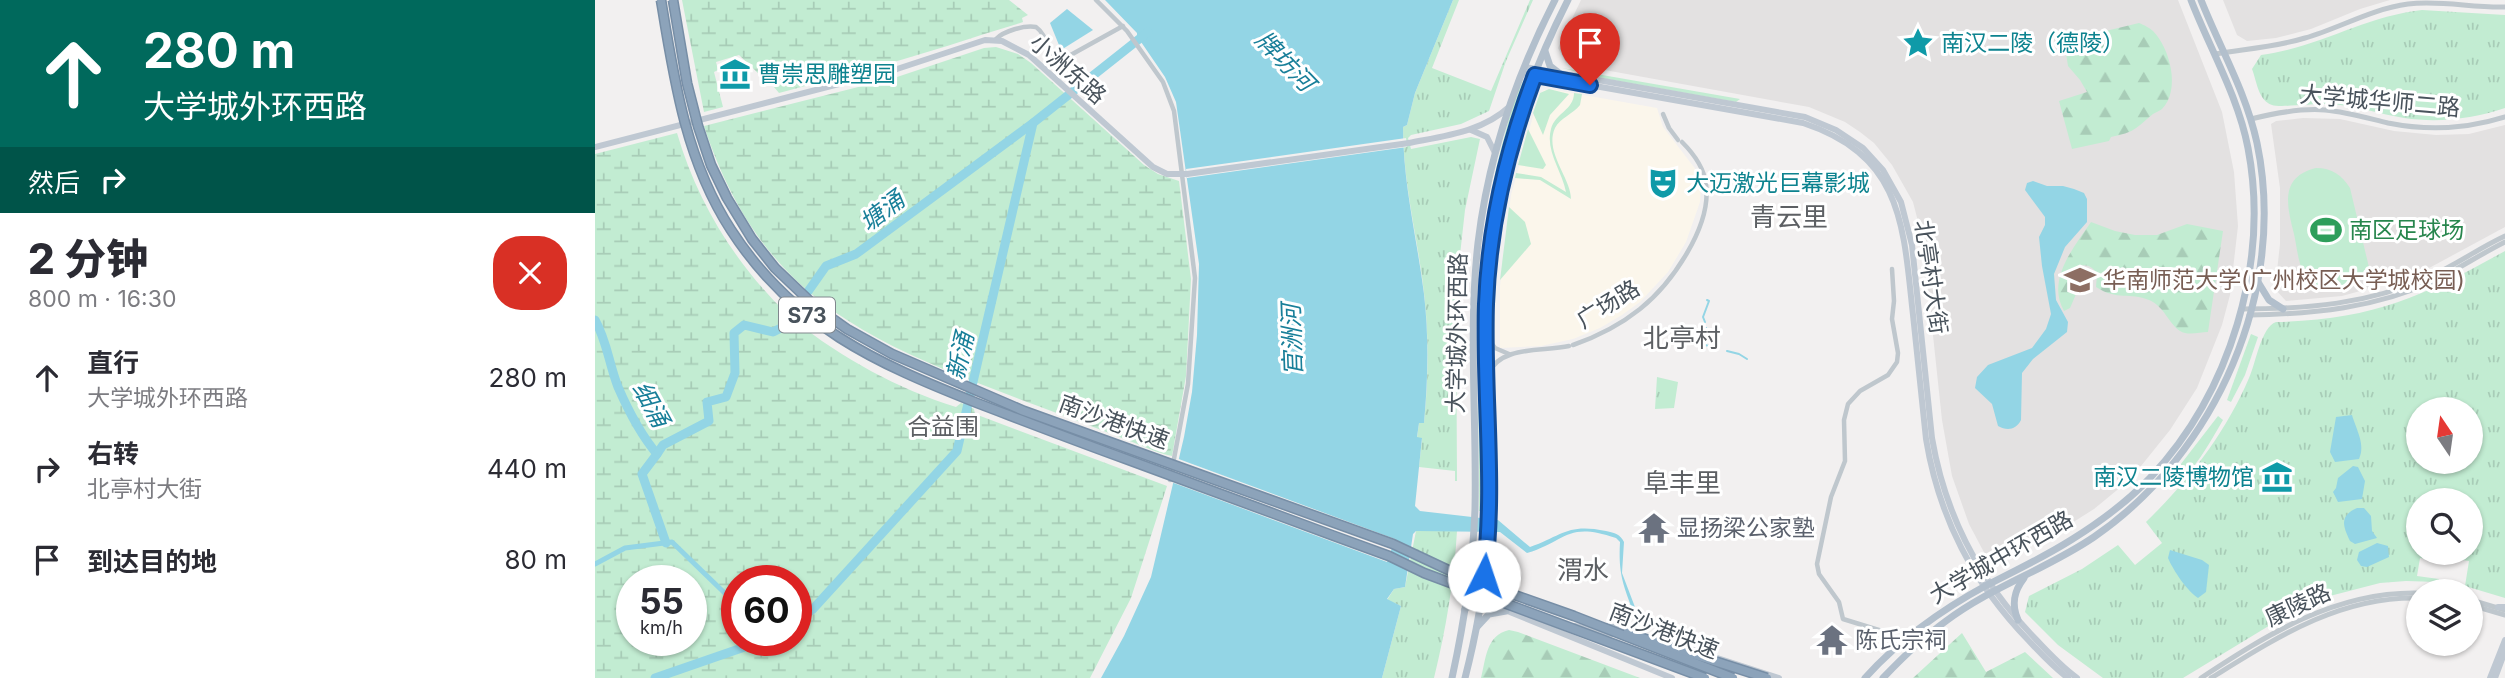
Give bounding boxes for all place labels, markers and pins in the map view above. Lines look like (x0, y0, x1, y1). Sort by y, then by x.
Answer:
pin (1560, 13, 1620, 85)
place icon: 南汉二陵（德陵） (1901, 26, 1935, 60)
place label: 南汉二陵（德陵） (1941, 29, 2125, 57)
museum icon: 曹崇思雕塑园 (718, 57, 752, 91)
place label: 曹崇思雕塑园 (758, 60, 896, 88)
theatre icon: 大迈激光巨幕影城 (1646, 166, 1680, 200)
place label: 大迈激光巨幕影城 (1686, 169, 1870, 197)
sports icon: 南区足球场 (2309, 213, 2343, 247)
place label: 南区足球场 (2349, 216, 2464, 244)
school or university icon: 华南师范大学(广州校区大学城校园) (2063, 263, 2097, 297)
place label: 华南师范大学(广州校区大学城校园) (2103, 266, 2465, 294)
museum icon: 南汉二陵博物馆 (2260, 460, 2294, 494)
place label: 南汉二陵博物馆 (2093, 463, 2254, 491)
temple icon: 显扬梁公家塾 (1637, 511, 1671, 545)
place label: 显扬梁公家塾 (1677, 514, 1815, 542)
temple icon: 陈氏宗祠 (1815, 623, 1849, 657)
place label: 陈氏宗祠 (1855, 626, 1947, 654)

